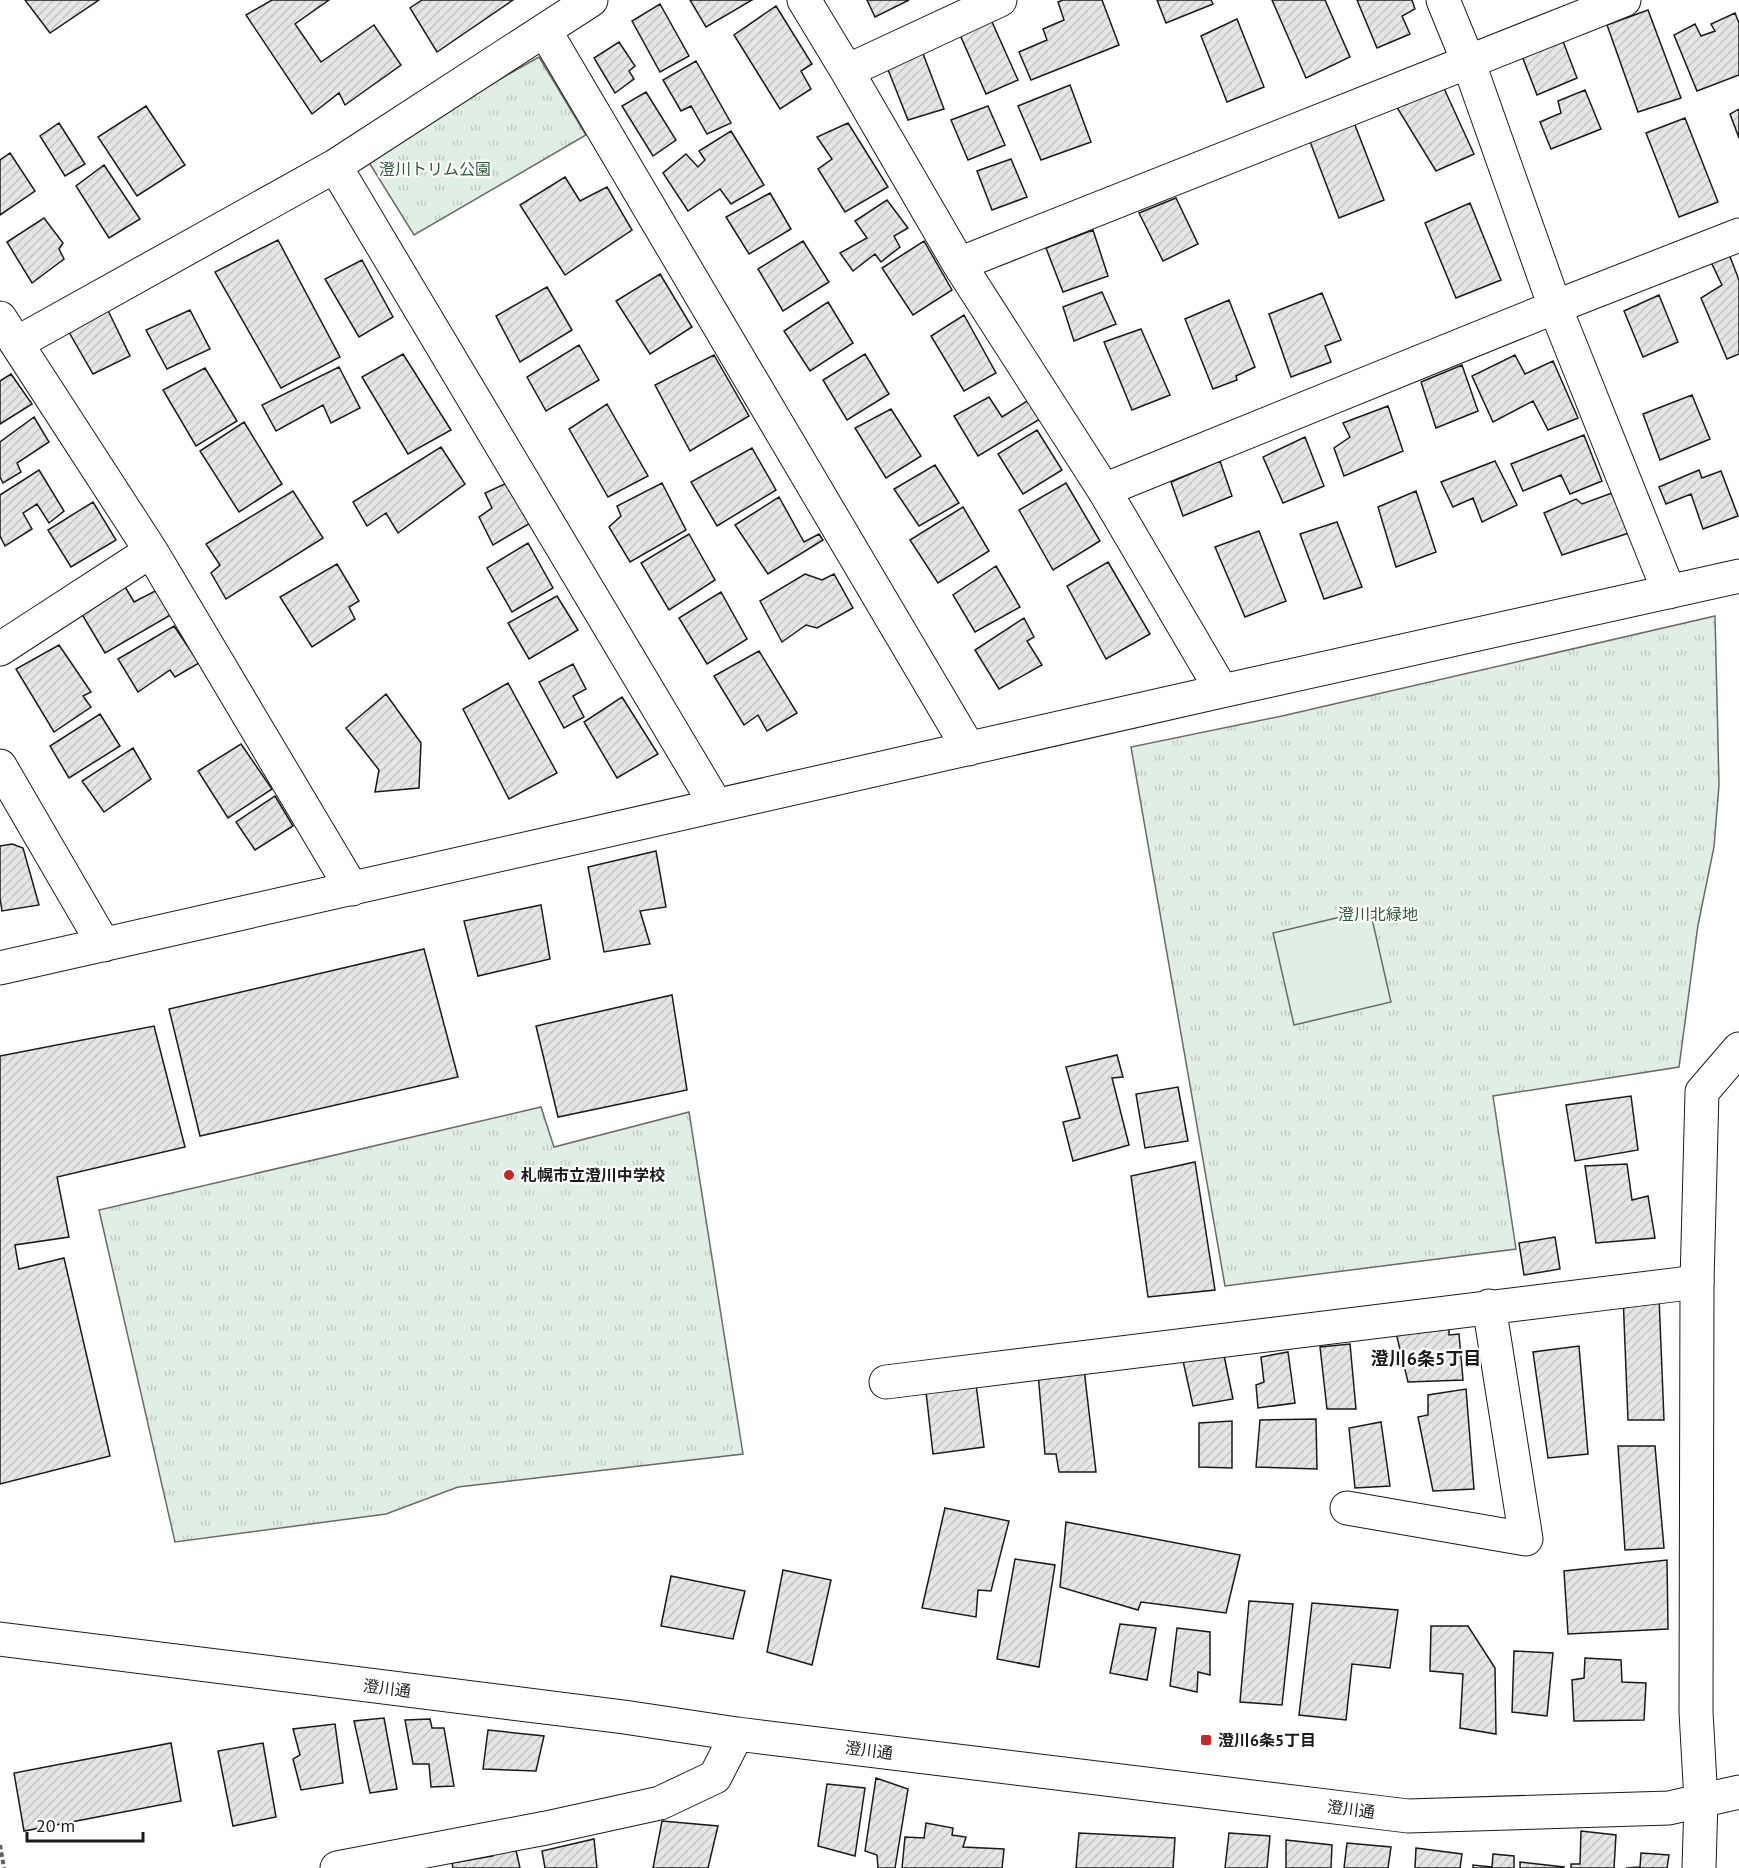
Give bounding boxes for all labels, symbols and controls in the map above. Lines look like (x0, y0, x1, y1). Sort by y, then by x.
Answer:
park label: 澄川トリム公園 (379, 159, 491, 179)
park label: 澄川北緑地 (1338, 904, 1418, 924)
place label: 札幌市立澄川中学校 (521, 1165, 665, 1185)
marker: 札幌市立澄川中学校 (502, 1168, 516, 1182)
district label: 澄川6条5丁目 (1371, 1347, 1481, 1370)
street label: 澄川通 (362, 1675, 412, 1701)
place label: 澄川6条5丁目 (1218, 1730, 1316, 1750)
marker: 澄川6条5丁目 (1199, 1733, 1213, 1747)
street label: 澄川通 (844, 1737, 894, 1763)
street label: 澄川通 (1326, 1796, 1376, 1822)
scale bar (27, 1805, 142, 1843)
text: 20 m (36, 1814, 75, 1837)

